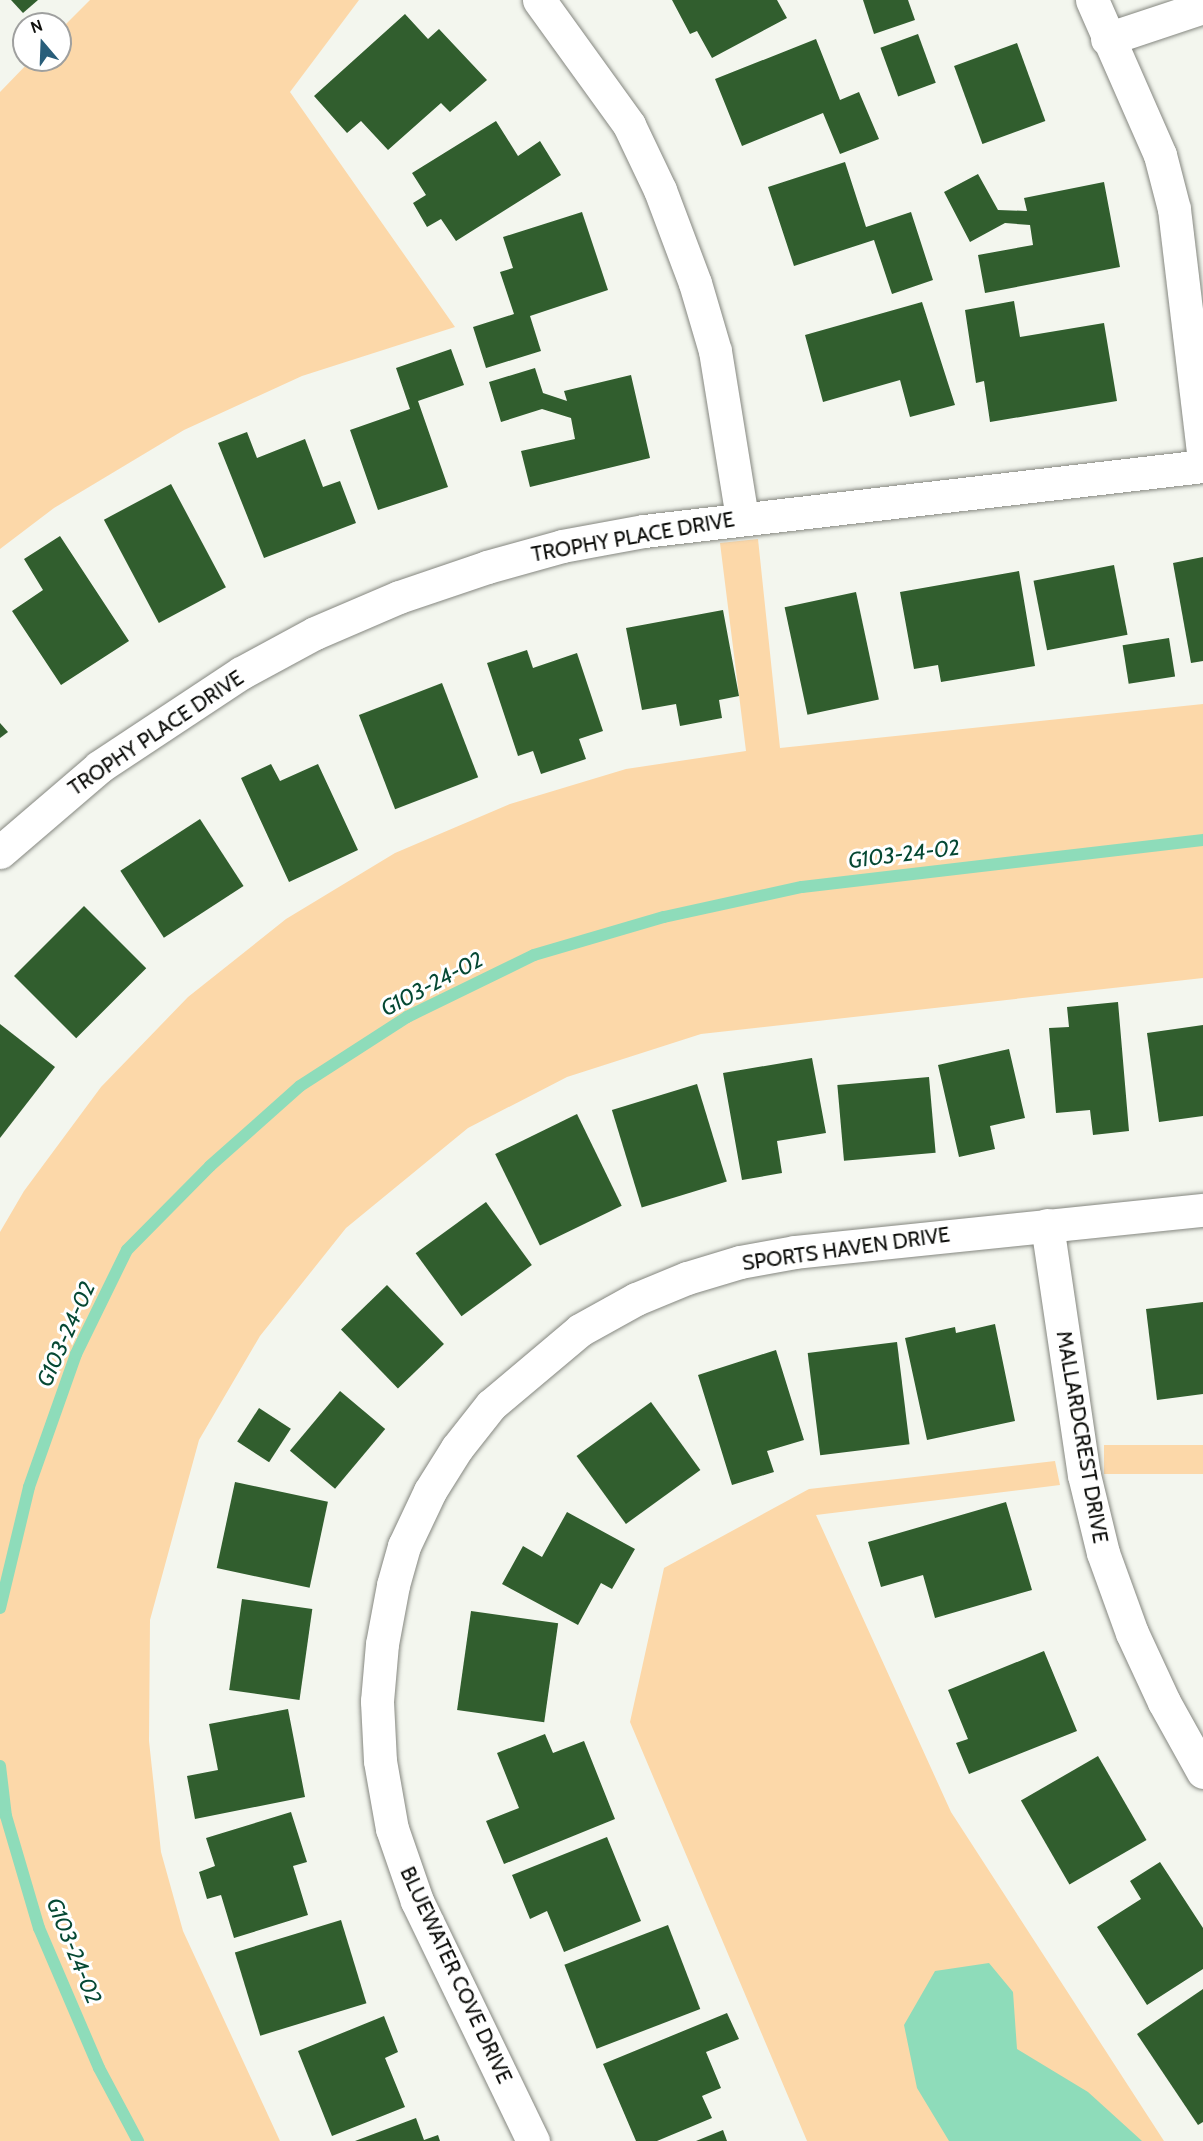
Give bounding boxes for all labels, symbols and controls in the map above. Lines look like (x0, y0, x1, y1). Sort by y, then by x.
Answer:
north arrow (12, 12, 72, 72)
text: N (28, 16, 45, 37)
street label: TROPHY PLACE DRIVE (529, 507, 737, 567)
street label: TROPHY PLACE DRIVE (64, 665, 248, 801)
water label: G103-24-02 (847, 834, 961, 874)
water label: G103-24-02 (376, 946, 488, 1022)
street label: SPORTS HAVEN DRIVE (741, 1222, 951, 1276)
water label: G103-24-02 (31, 1277, 101, 1391)
street label: MALLARDCREST DRIVE (1051, 1329, 1113, 1545)
street label: BLUEWATER COVE DRIVE (395, 1863, 517, 2087)
water label: G103-24-02 (41, 1894, 107, 2008)

